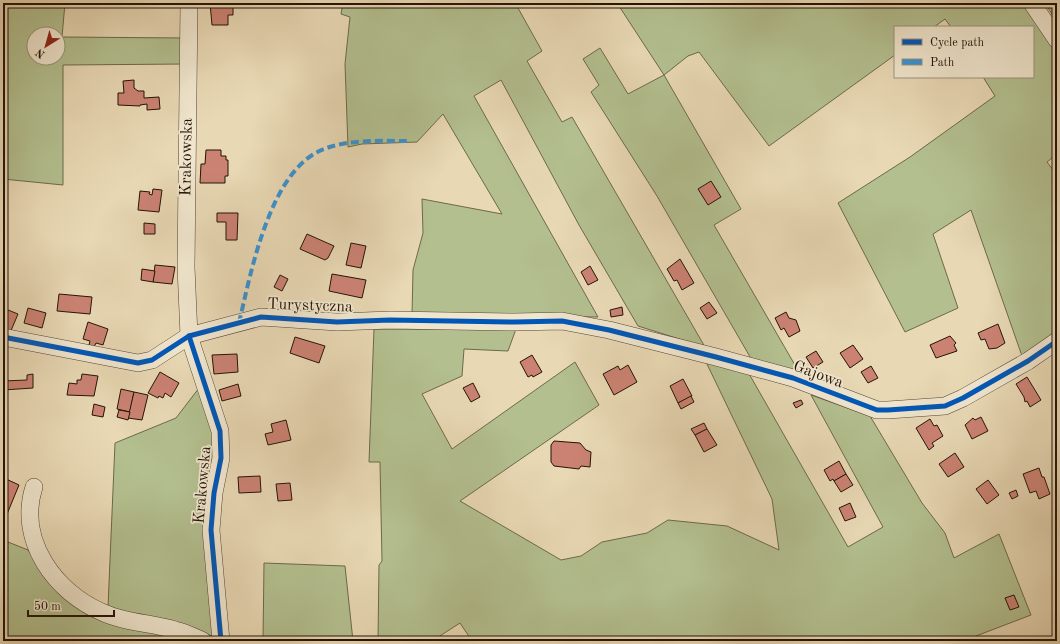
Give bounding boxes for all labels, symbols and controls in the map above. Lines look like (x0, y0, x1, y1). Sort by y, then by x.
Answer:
north arrow (26, 26, 66, 66)
legend (894, 26, 1034, 78)
text: Cycle path (930, 37, 985, 49)
text: N (34, 46, 48, 60)
text: Path (930, 57, 955, 69)
street label: Krakowska (178, 118, 196, 196)
street label: Turystyczna (267, 297, 353, 315)
street label: Gajowa (791, 359, 845, 391)
street label: Krakowska (192, 445, 214, 525)
scale bar (28, 592, 114, 618)
text: 50 m (34, 600, 61, 613)

